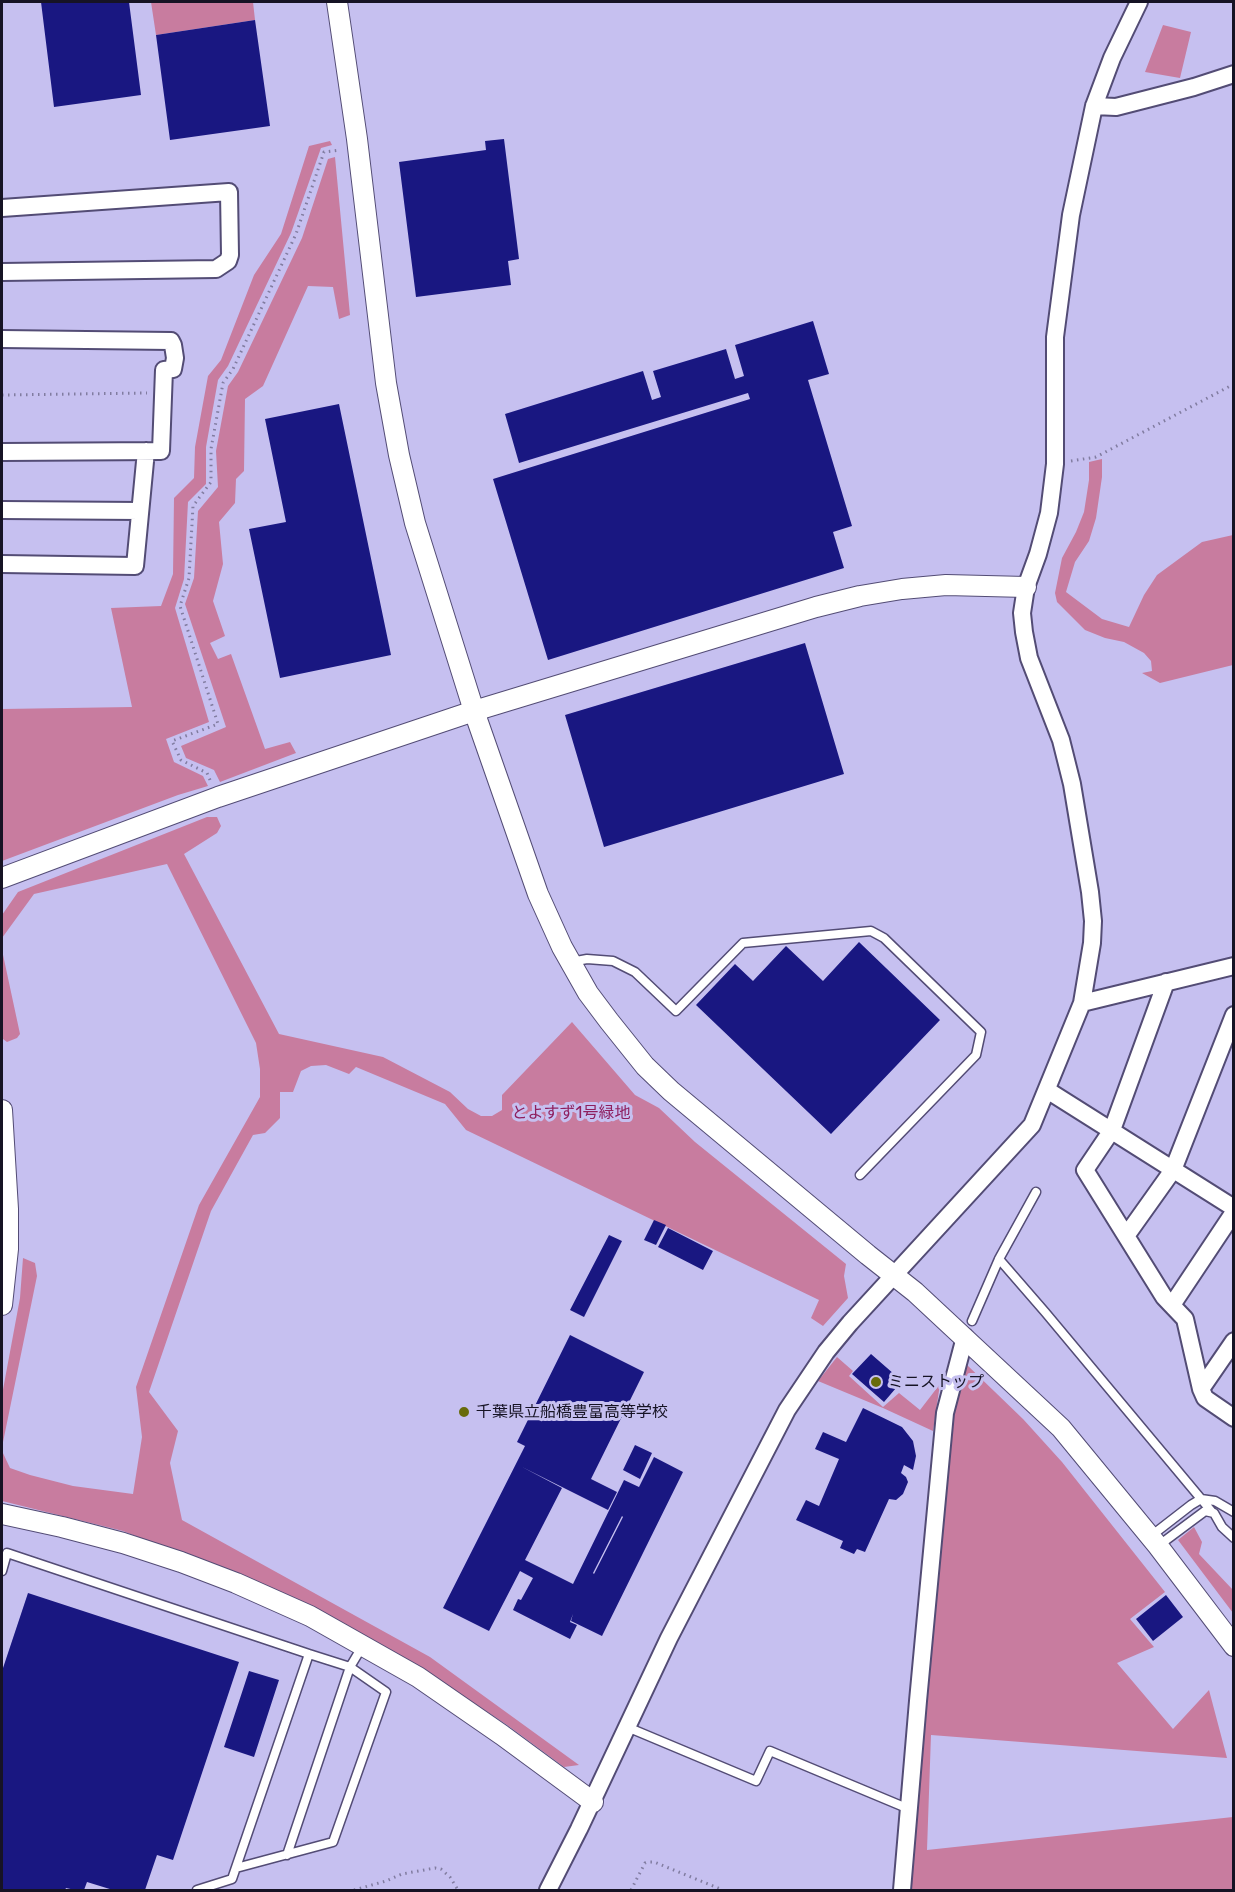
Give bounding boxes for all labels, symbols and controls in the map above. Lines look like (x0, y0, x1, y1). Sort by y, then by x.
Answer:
park label: とよすず1号緑地 (512, 1103, 630, 1123)
place label: ミニストップ (888, 1372, 984, 1392)
marker: ミニストップ (869, 1375, 883, 1389)
place label: 千葉県立船橋豊富高等学校 (476, 1402, 668, 1422)
marker: 千葉県立船橋豊富高等学校 (457, 1405, 471, 1419)

